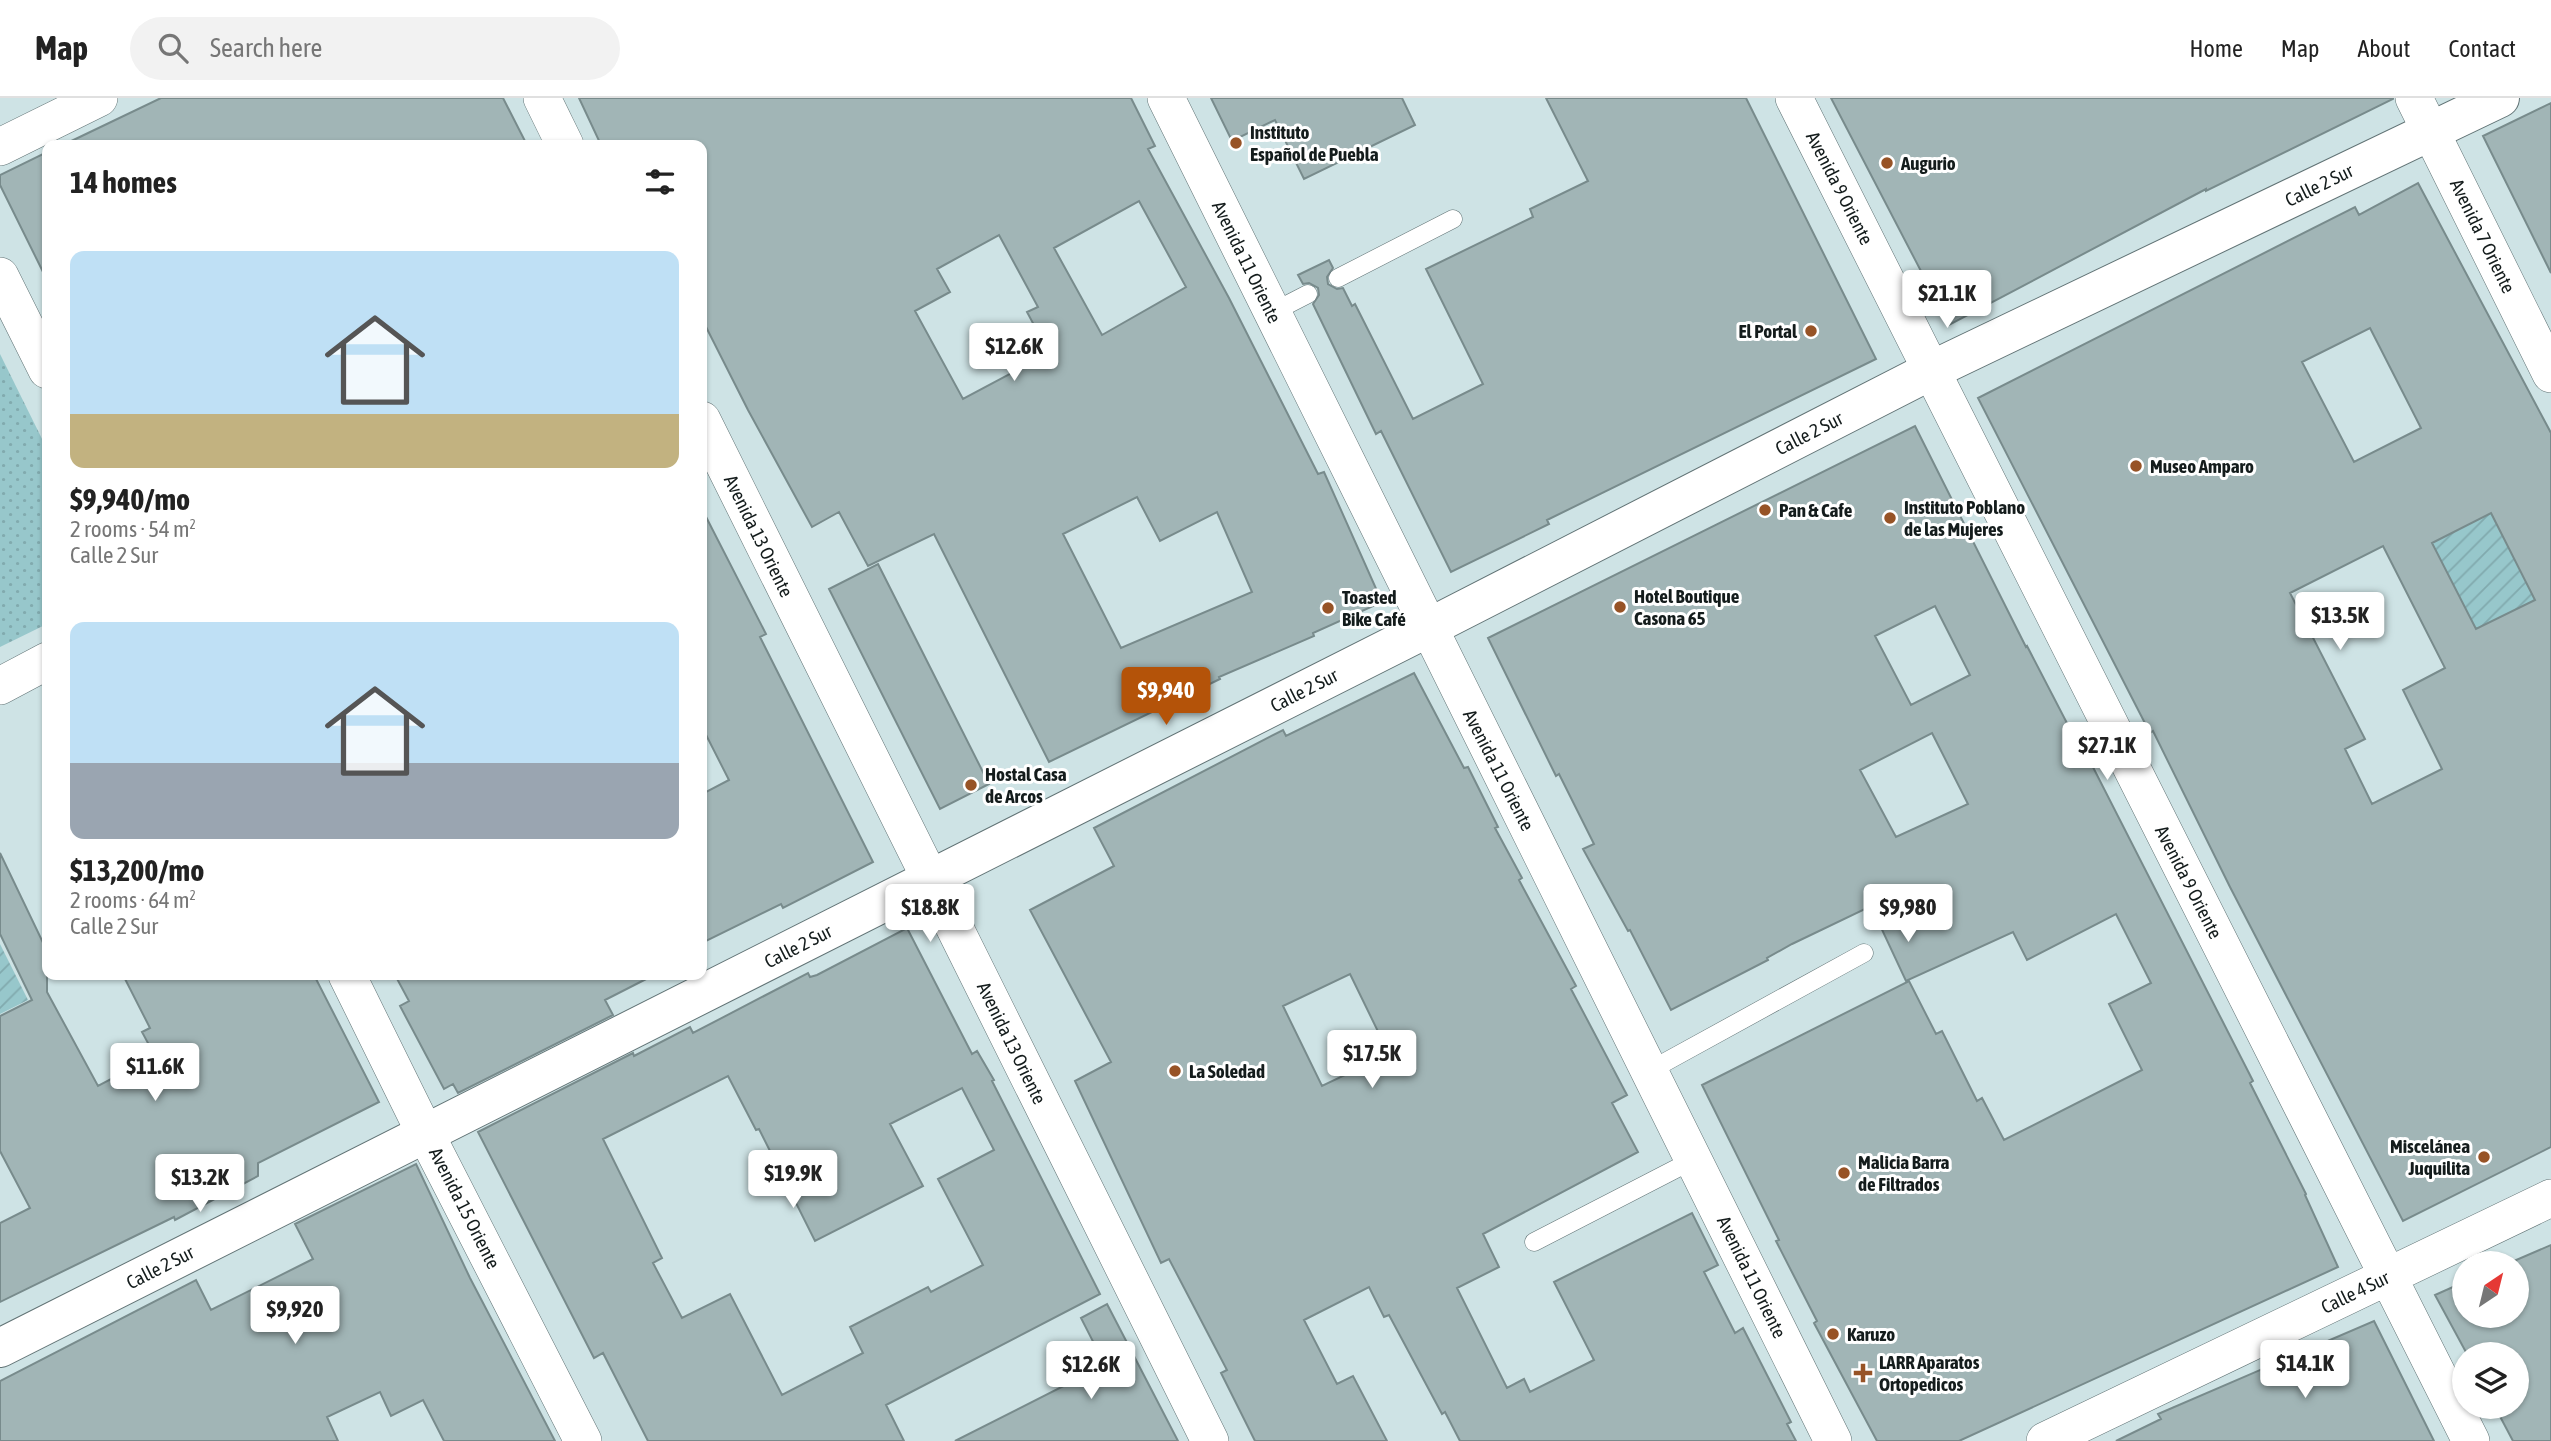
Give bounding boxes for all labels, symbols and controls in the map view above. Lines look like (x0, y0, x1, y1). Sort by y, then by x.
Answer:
search box (130, 17, 620, 80)
text: Map (35, 29, 88, 67)
icon: search (154, 29, 192, 67)
text: Search here (210, 33, 322, 63)
text: Home (2189, 35, 2243, 62)
text: Map (2281, 35, 2319, 62)
text: About (2357, 35, 2410, 62)
text: Contact (2448, 35, 2516, 62)
place label: Instituto Español de Puebla (1250, 121, 1379, 165)
street label: Avenida 9 Oriente (1802, 128, 1878, 248)
marker: Instituto Español de Puebla (1228, 135, 1244, 151)
place label: Augurio (1900, 152, 1956, 174)
marker: Augurio (1879, 155, 1895, 171)
street label: Calle 2 Sur (2281, 159, 2357, 211)
icon: filters (641, 163, 679, 201)
text: 14 homes (70, 165, 177, 199)
street label: Avenida 7 Oriente (2446, 175, 2520, 297)
street label: Avenida 11 Oriente (1208, 197, 1286, 327)
pin: $21.1K (1890, 271, 2004, 330)
text: $21.1K (1918, 280, 1976, 306)
icon: home (312, 297, 438, 423)
place label: El Portal (1738, 320, 1798, 342)
marker: El Portal (1803, 323, 1819, 339)
pin: $12.6K (957, 324, 1071, 383)
text: $12.6K (985, 333, 1043, 359)
street label: Calle 2 Sur (1772, 406, 1847, 459)
place label: Museo Amparo (2150, 455, 2254, 477)
marker: Museo Amparo (2128, 458, 2144, 474)
street label: Avenida 13 Oriente (720, 471, 798, 601)
text: $9,940/mo (70, 482, 190, 516)
place label: Instituto Poblano de las Mujeres (1904, 496, 2025, 540)
place label: Pan & Cafe (1779, 499, 1853, 521)
marker: Pan & Cafe (1757, 502, 1773, 518)
marker: Instituto Poblano de las Mujeres (1882, 510, 1898, 526)
text: 2 rooms · 54 m² (70, 516, 196, 542)
text: Calle 2 Sur (70, 542, 158, 568)
place label: Hotel Boutique Casona 65 (1634, 585, 1740, 629)
place label: Toasted Bike Café (1342, 586, 1406, 630)
pin: $13.5K (2283, 592, 2397, 652)
marker: Hotel Boutique Casona 65 (1612, 599, 1628, 615)
marker: Toasted Bike Café (1320, 600, 1336, 616)
text: $13.5K (2311, 602, 2369, 628)
street label: Calle 2 Sur (1267, 663, 1342, 716)
icon: home (312, 668, 438, 794)
pin: $9,940 (1109, 668, 1223, 727)
text: $9,940 (1138, 677, 1195, 703)
street label: Avenida 11 Oriente (1459, 706, 1539, 834)
pin: $27.1K (2050, 722, 2164, 782)
text: $27.1K (2078, 732, 2136, 758)
place label: Hostal Casa de Arcos (985, 763, 1067, 807)
marker: Hostal Casa de Arcos (963, 777, 979, 793)
street label: Avenida 9 Oriente (2151, 822, 2227, 942)
text: $13,200/mo (70, 853, 204, 887)
pin: $18.8K (873, 884, 987, 944)
pin: $9,980 (1851, 884, 1965, 944)
text: 2 rooms · 64 m² (70, 887, 196, 913)
text: $18.8K (901, 894, 959, 920)
text: $9,980 (1880, 894, 1937, 920)
text: Calle 2 Sur (70, 913, 158, 939)
street label: Calle 2 Sur (761, 919, 836, 972)
street label: Avenida 13 Oriente (973, 978, 1051, 1108)
pin: $17.5K (1315, 1030, 1429, 1090)
text: $17.5K (1343, 1040, 1401, 1066)
pin: $11.6K (98, 1044, 212, 1103)
text: $11.6K (126, 1053, 184, 1079)
place label: La Soledad (1189, 1060, 1265, 1082)
marker: La Soledad (1167, 1063, 1183, 1079)
place label: Miscelánea Juquilita (2390, 1135, 2470, 1179)
street label: Avenida 15 Oriente (425, 1144, 505, 1272)
marker: Miscelánea Juquilita (2476, 1149, 2492, 1165)
pin: $19.9K (736, 1150, 850, 1210)
place label: Malicia Barra de Filtrados (1858, 1151, 1949, 1195)
pin: $13.2K (143, 1154, 257, 1214)
text: $19.9K (764, 1160, 822, 1186)
text: $13.2K (171, 1164, 229, 1190)
marker: Malicia Barra de Filtrados (1836, 1165, 1852, 1181)
street label: Avenida 11 Oriente (1713, 1212, 1791, 1342)
street label: Calle 2 Sur (123, 1240, 198, 1293)
north arrow (2452, 1251, 2529, 1328)
map controls (2452, 1251, 2529, 1419)
street label: Calle 4 Sur (2317, 1266, 2393, 1318)
pin: $9,920 (238, 1286, 352, 1346)
text: $9,920 (267, 1296, 324, 1322)
place label: Karuzo (1847, 1323, 1895, 1345)
marker: Karuzo (1825, 1326, 1841, 1342)
pin: $14.1K (2248, 1340, 2362, 1400)
pin: $12.6K (1034, 1342, 1148, 1401)
button: layers (2452, 1342, 2529, 1419)
text: $14.1K (2276, 1350, 2334, 1376)
text: $12.6K (1062, 1351, 1120, 1377)
place label: LARR Aparatos Ortopedicos (1879, 1351, 1980, 1395)
marker: LARR Aparatos Ortopedicos (1853, 1363, 1873, 1383)

